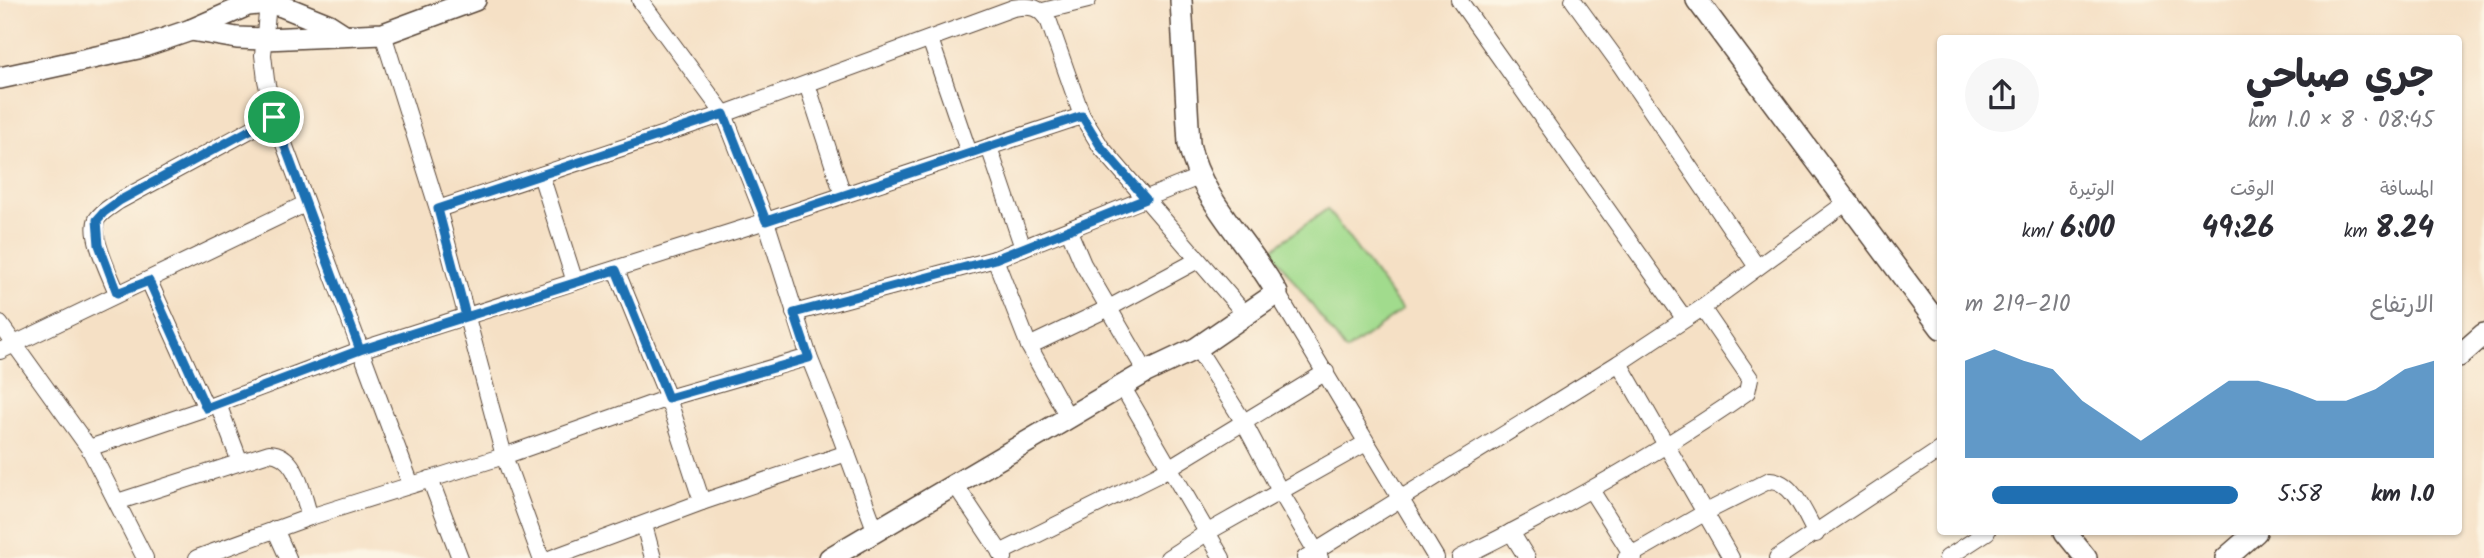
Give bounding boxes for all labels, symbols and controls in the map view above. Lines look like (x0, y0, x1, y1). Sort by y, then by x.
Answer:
text: جري صباحي (2246, 47, 2434, 107)
button: share (1965, 58, 2039, 132)
pin (244, 87, 304, 147)
icon: arrive (255, 98, 293, 136)
text: 08:45 · 8 × 1.0 km (2248, 103, 2434, 139)
text: الوتيرة (2069, 175, 2115, 205)
text: الوقت (2230, 175, 2274, 205)
text: المسافة (2380, 175, 2434, 205)
text: 6:00 (2060, 205, 2115, 253)
text: 49:26 (2202, 205, 2274, 253)
text: 8.24 (2375, 205, 2434, 253)
text: /km (2022, 217, 2060, 247)
text: km (2344, 217, 2375, 247)
text: 210–219 m (1965, 287, 2070, 323)
text: الارتفاع (2370, 288, 2434, 324)
text: 5:58 (2278, 477, 2322, 513)
text: 1.0 km (2371, 477, 2434, 513)

